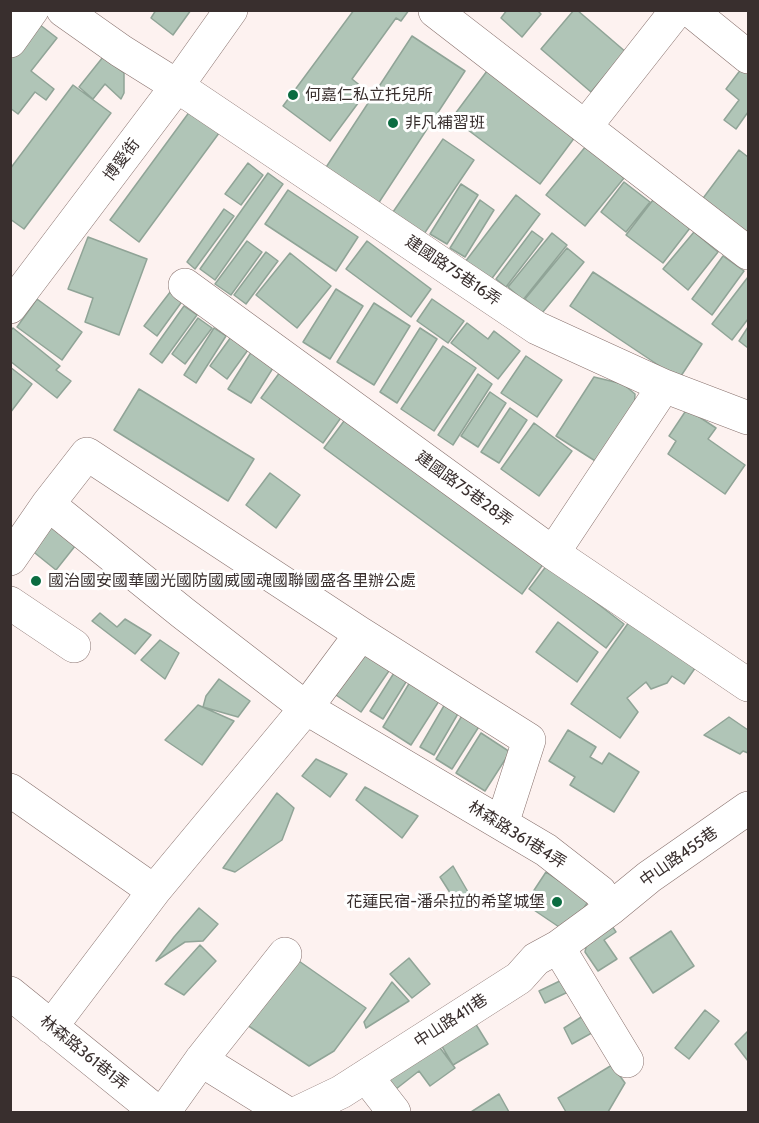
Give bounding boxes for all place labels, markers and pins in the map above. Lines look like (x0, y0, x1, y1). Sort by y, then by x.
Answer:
place label: 何嘉仁私立托兒所 (305, 85, 433, 105)
marker: 何嘉仁私立托兒所 (286, 88, 300, 102)
place label: 非凡補習班 (405, 113, 485, 133)
marker: 非凡補習班 (386, 116, 400, 130)
place label: 國治國安國華國光國防國威國魂國聯國盛各里辦公處 (48, 571, 416, 591)
marker: 國治國安國華國光國防國威國魂國聯國盛各里辦公處 (29, 574, 43, 588)
place label: 花蓮民宿-潘朵拉的希望城堡 (346, 892, 545, 912)
marker: 花蓮民宿-潘朵拉的希望城堡 (550, 895, 564, 909)

